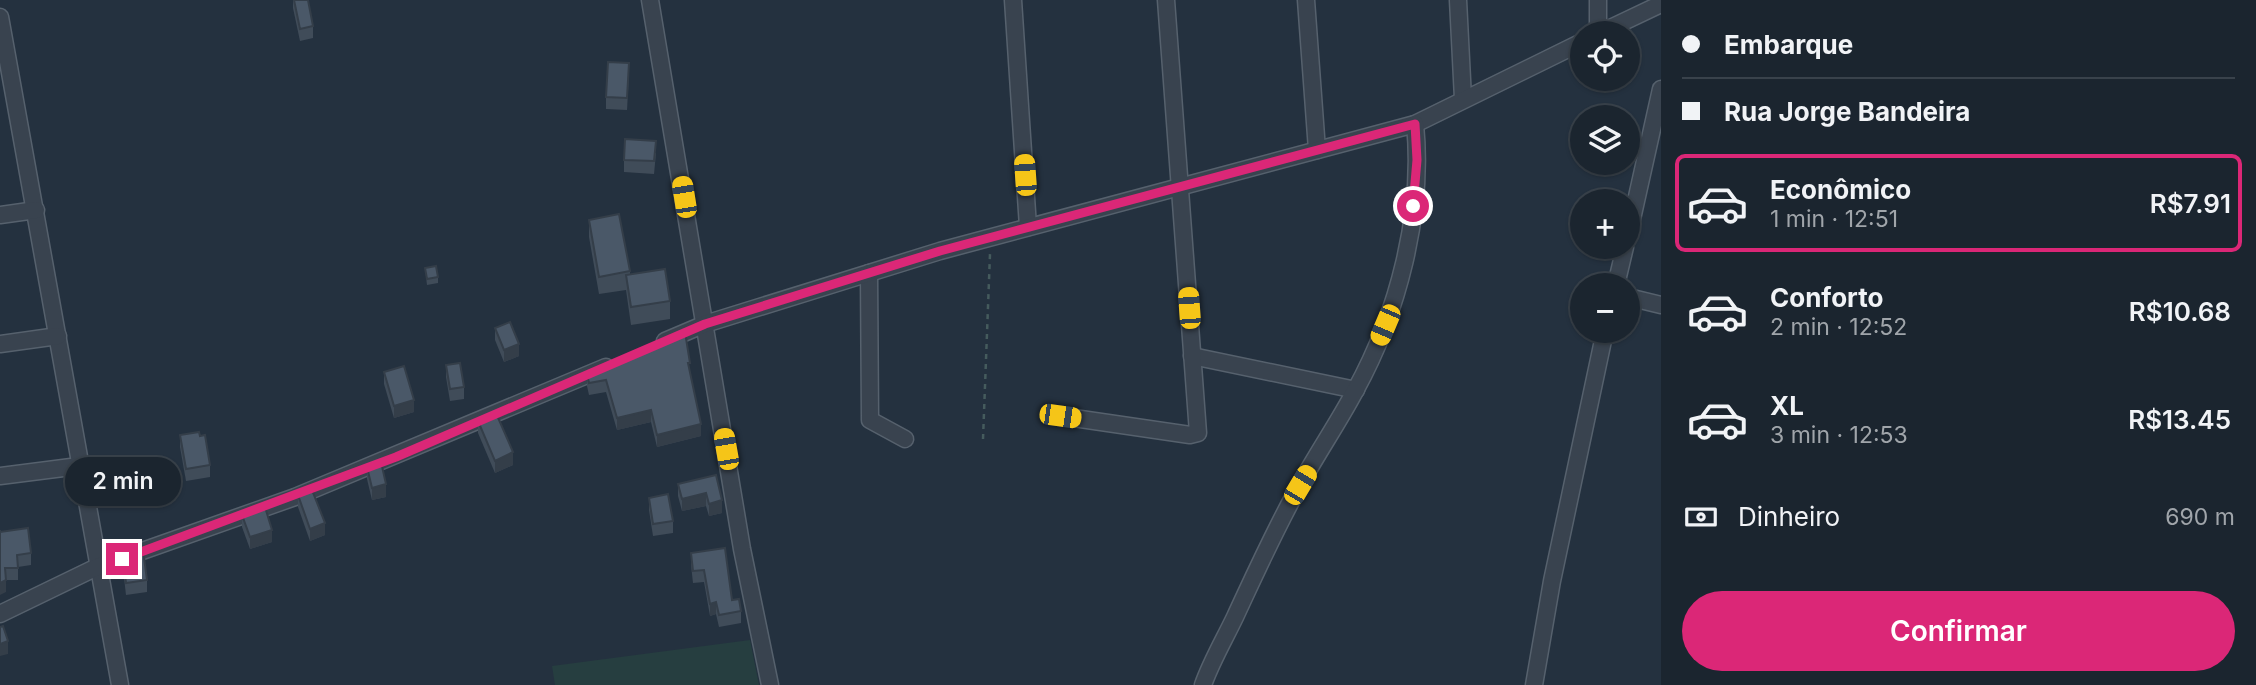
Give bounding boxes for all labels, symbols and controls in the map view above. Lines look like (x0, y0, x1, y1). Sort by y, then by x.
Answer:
map controls (1570, 21, 1640, 343)
button: locate (1570, 21, 1640, 91)
text: Embarque (1724, 29, 1853, 60)
text: Rua Jorge Bandeira (1724, 96, 1970, 127)
button: layers (1570, 105, 1640, 175)
car (1014, 153, 1037, 197)
icon: car (1686, 172, 1749, 235)
text: Econômico (1770, 174, 1911, 205)
car (671, 175, 698, 219)
text: R$7.91 (2150, 188, 2231, 219)
button: + (1570, 189, 1640, 259)
route start (1397, 190, 1429, 222)
text: 1 min · 12:51 (1770, 205, 1898, 233)
button: − (1570, 273, 1640, 343)
icon: car (1686, 280, 1749, 343)
text: Conforto (1770, 282, 1883, 313)
car (1178, 286, 1201, 330)
text: R$10.68 (2129, 296, 2231, 327)
car (1368, 302, 1403, 348)
text: 2 min · 12:52 (1770, 313, 1907, 341)
icon: car (1686, 388, 1749, 451)
text: XL (1770, 390, 1804, 421)
car (1038, 403, 1083, 429)
text: R$13.45 (2128, 404, 2231, 435)
text: 3 min · 12:53 (1770, 421, 1908, 449)
car (713, 426, 740, 472)
callout: 2 min (64, 458, 180, 506)
car (1281, 462, 1320, 508)
text: 2 min (93, 467, 153, 495)
icon: cash (1682, 498, 1720, 536)
text: Dinheiro (1738, 501, 1840, 532)
text: 690 m (2165, 503, 2235, 531)
route end (106, 543, 138, 575)
button: Confirmar (1682, 591, 2235, 671)

